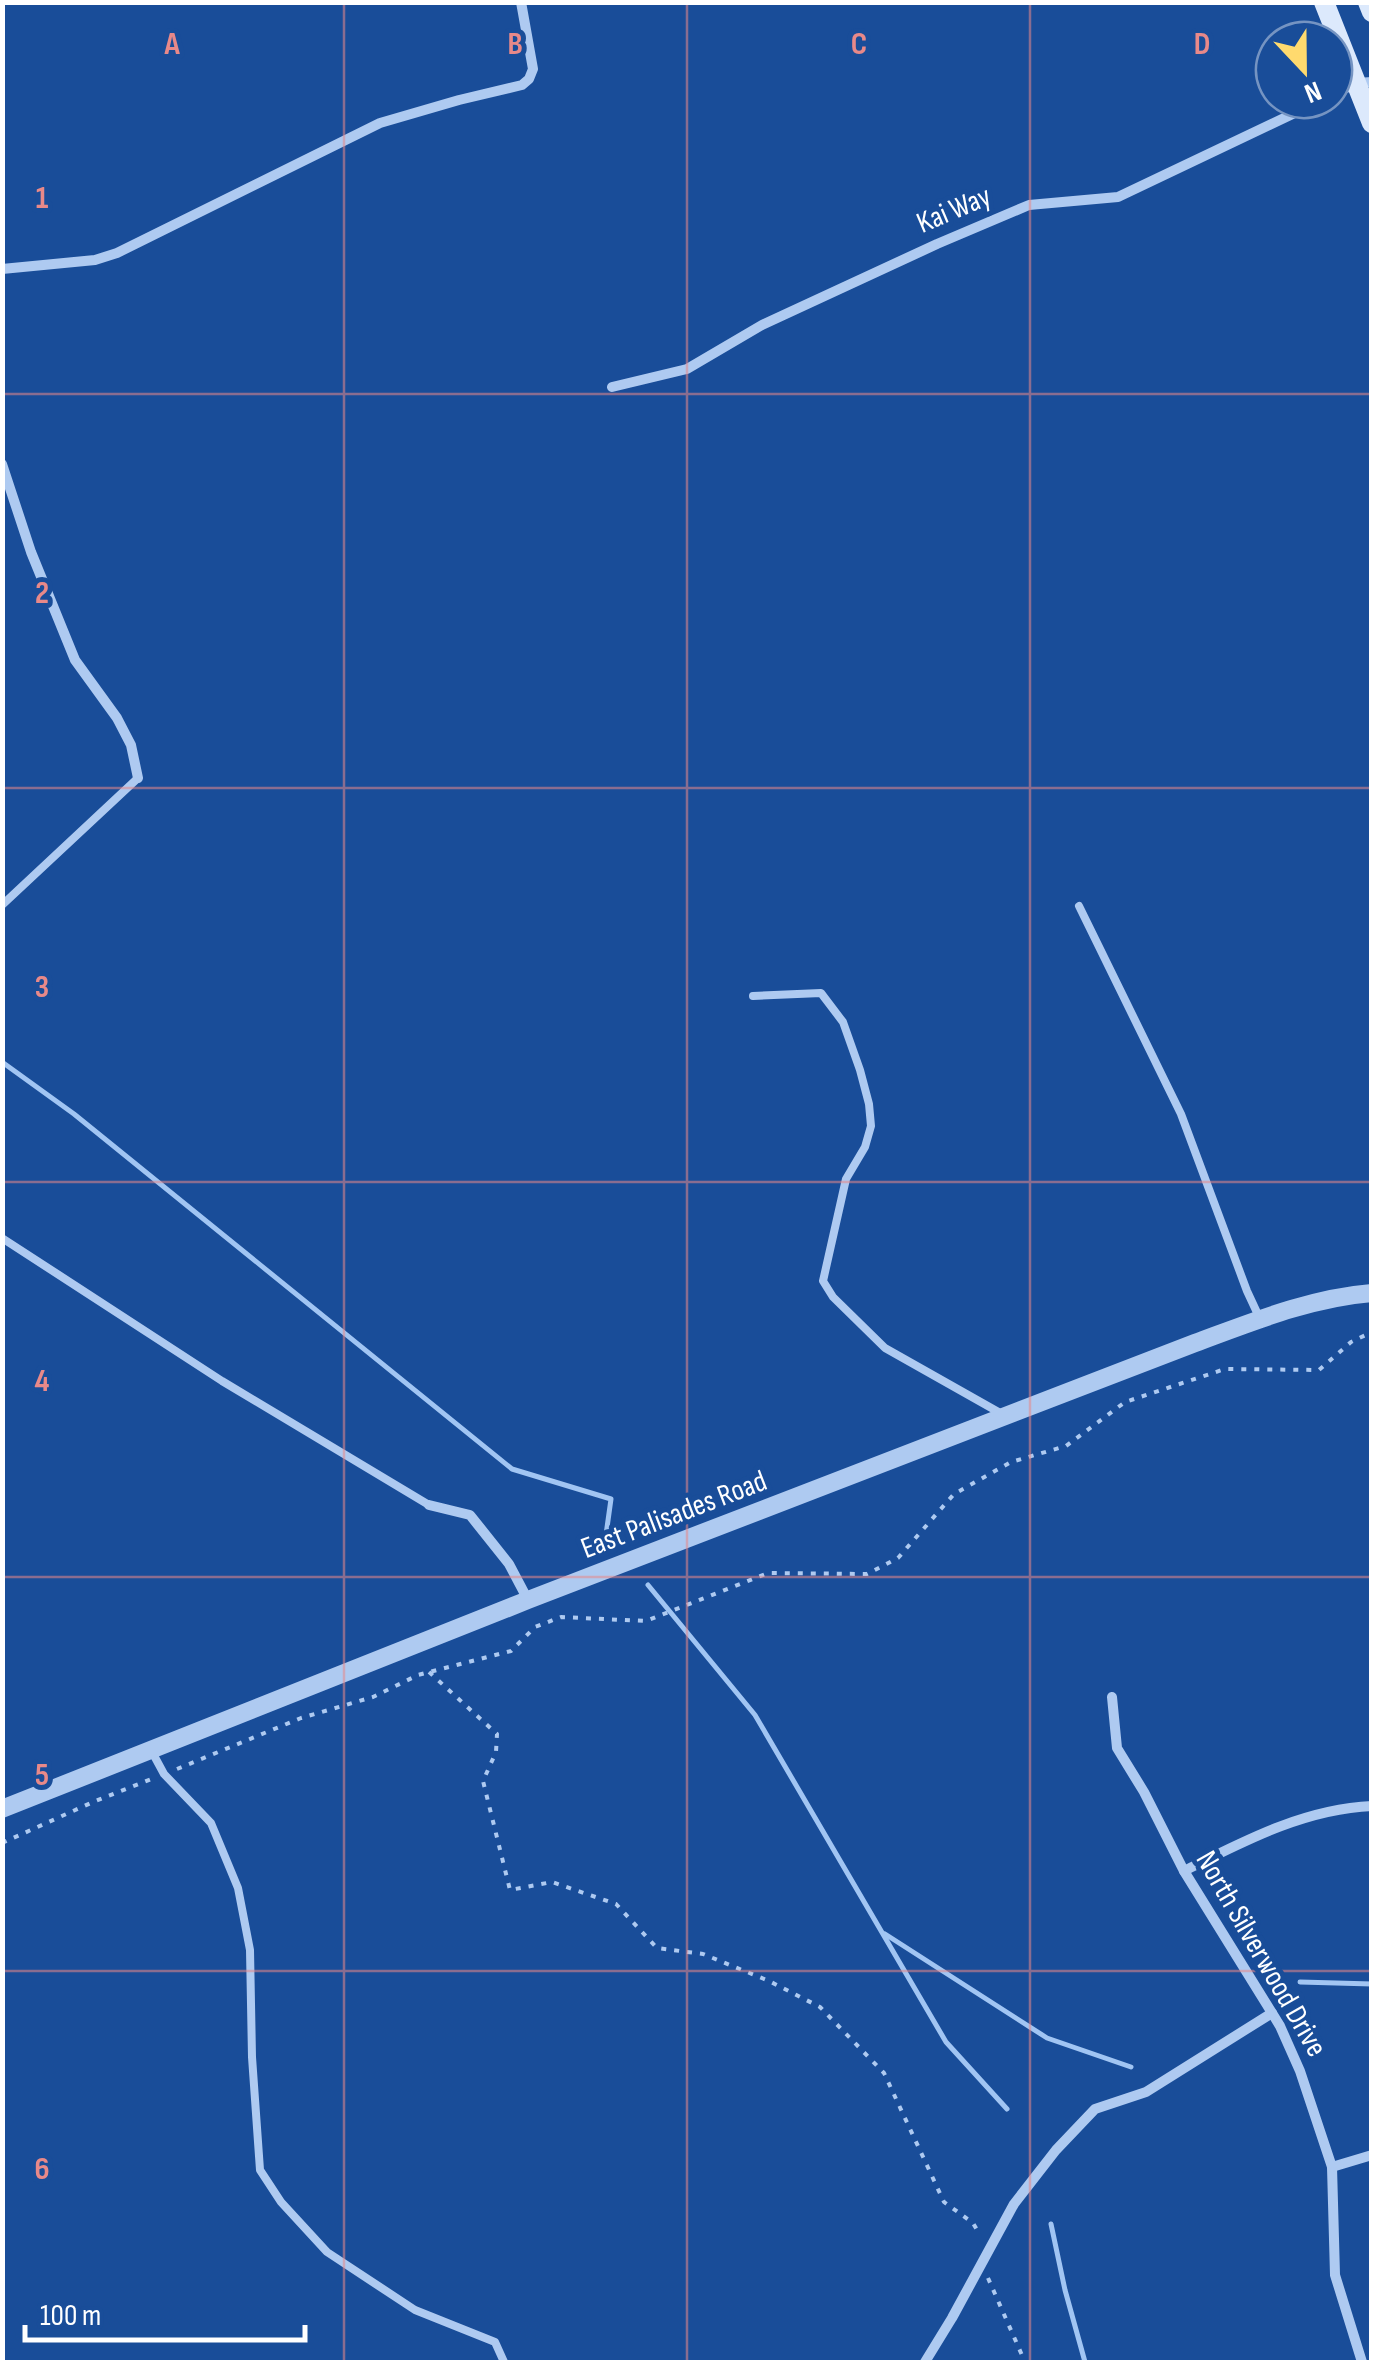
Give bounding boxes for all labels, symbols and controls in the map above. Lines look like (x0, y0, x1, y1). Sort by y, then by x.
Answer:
north arrow (1254, 20, 1354, 120)
text: A (163, 25, 180, 64)
text: B (507, 25, 523, 64)
text: C (851, 25, 867, 64)
text: D (1194, 25, 1210, 64)
text: N (1300, 74, 1326, 110)
street label: Kai Way (912, 178, 997, 242)
text: 1 (36, 179, 49, 218)
text: 2 (35, 574, 49, 613)
text: 3 (35, 968, 49, 1007)
text: 4 (35, 1362, 50, 1401)
street label: East Palisades Road (576, 1463, 772, 1567)
text: 5 (35, 1756, 49, 1795)
street label: North Silverwood Drive (1188, 1845, 1334, 2063)
text: 6 (34, 2150, 50, 2189)
scale bar (25, 2280, 305, 2342)
text: 100 m (40, 2298, 101, 2334)

